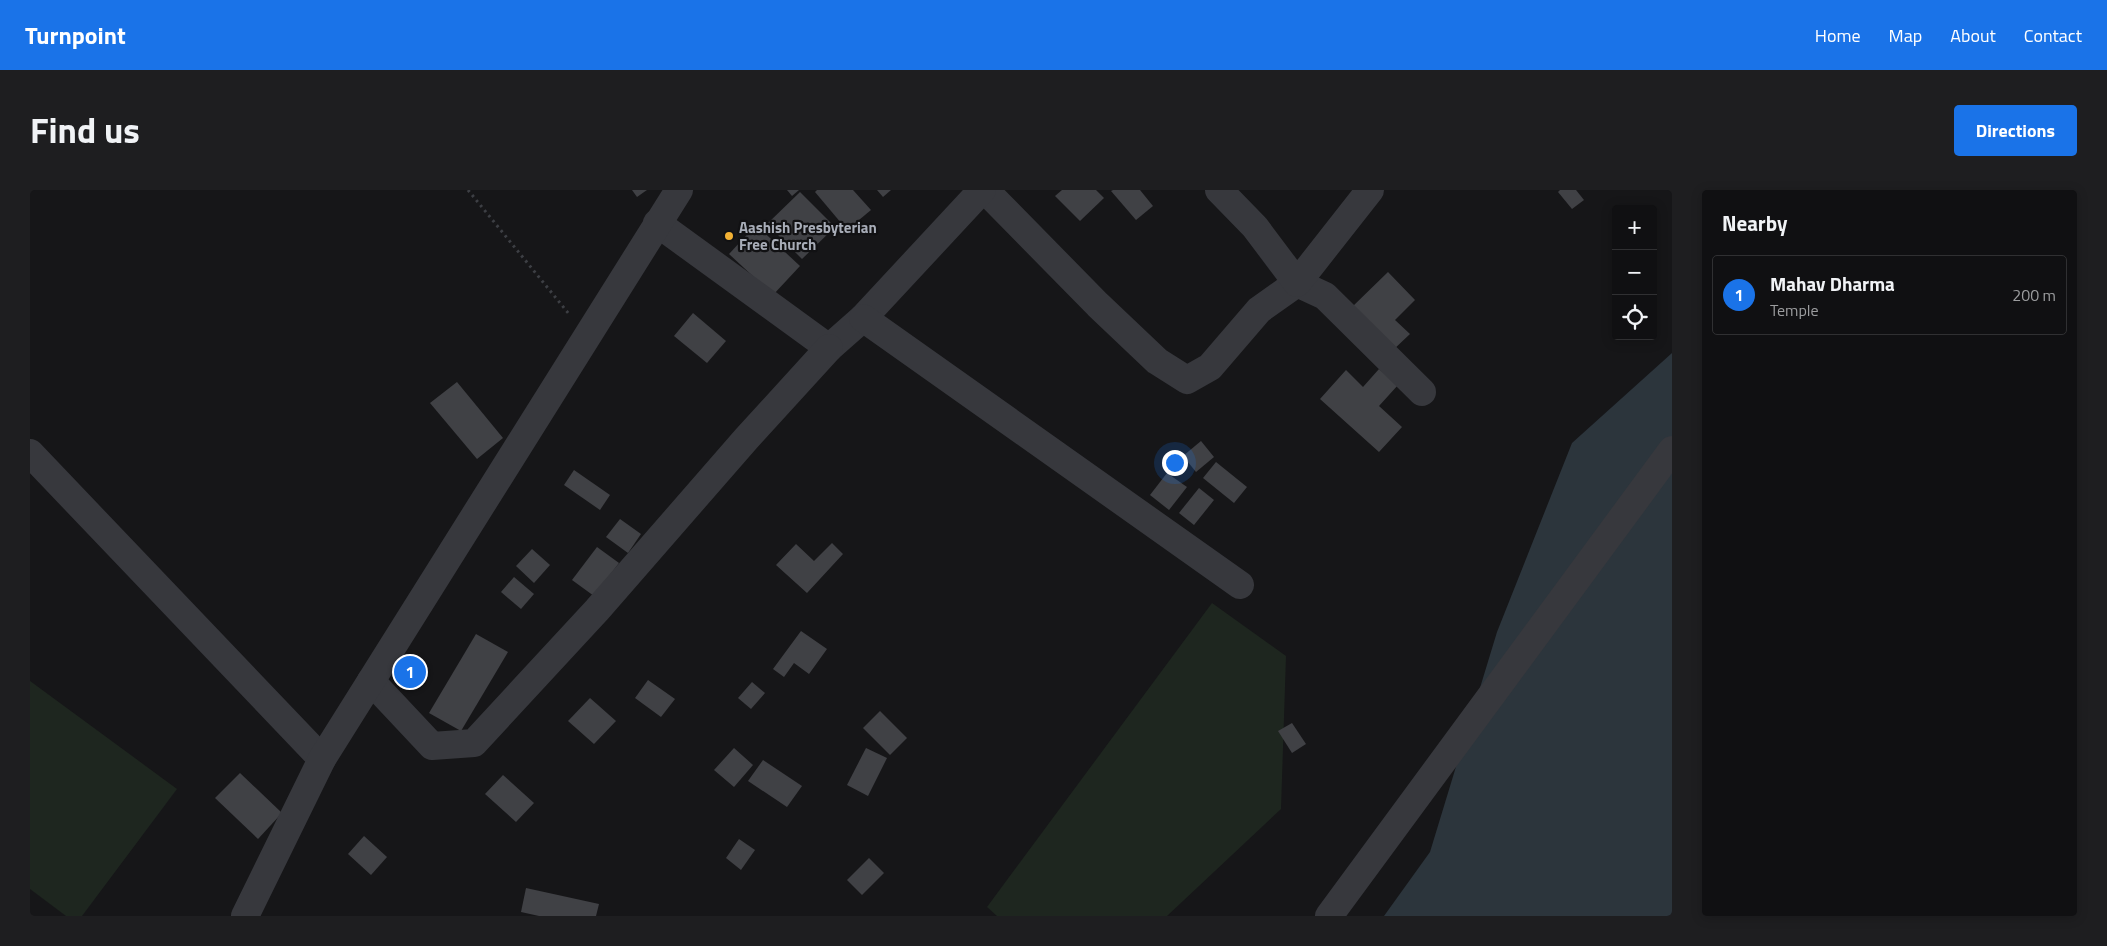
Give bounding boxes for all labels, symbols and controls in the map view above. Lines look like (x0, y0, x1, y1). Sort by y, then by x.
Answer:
text: Turnpoint (25, 17, 126, 53)
text: Home (1815, 22, 1861, 49)
text: Map (1889, 22, 1922, 49)
text: About (1950, 22, 1996, 49)
text: Contact (2024, 22, 2082, 49)
text: Find us (30, 103, 140, 157)
button: Directions (1954, 105, 2077, 156)
map controls (1612, 205, 1657, 340)
button: + (1612, 205, 1657, 250)
text: Nearby (1722, 207, 1787, 239)
place label: Aashish Presbyterian Free Church (739, 216, 877, 256)
marker: Aashish Presbyterian Free Church (723, 230, 735, 242)
button: − (1612, 250, 1657, 295)
text: Mahav Dharma (1770, 269, 1895, 298)
text: 1 (1735, 283, 1743, 307)
text: 200 m (2012, 283, 2056, 307)
button: locate (1612, 295, 1657, 340)
text: Temple (1770, 298, 1819, 322)
your location (1162, 450, 1188, 476)
pin: 1 (394, 653, 426, 691)

